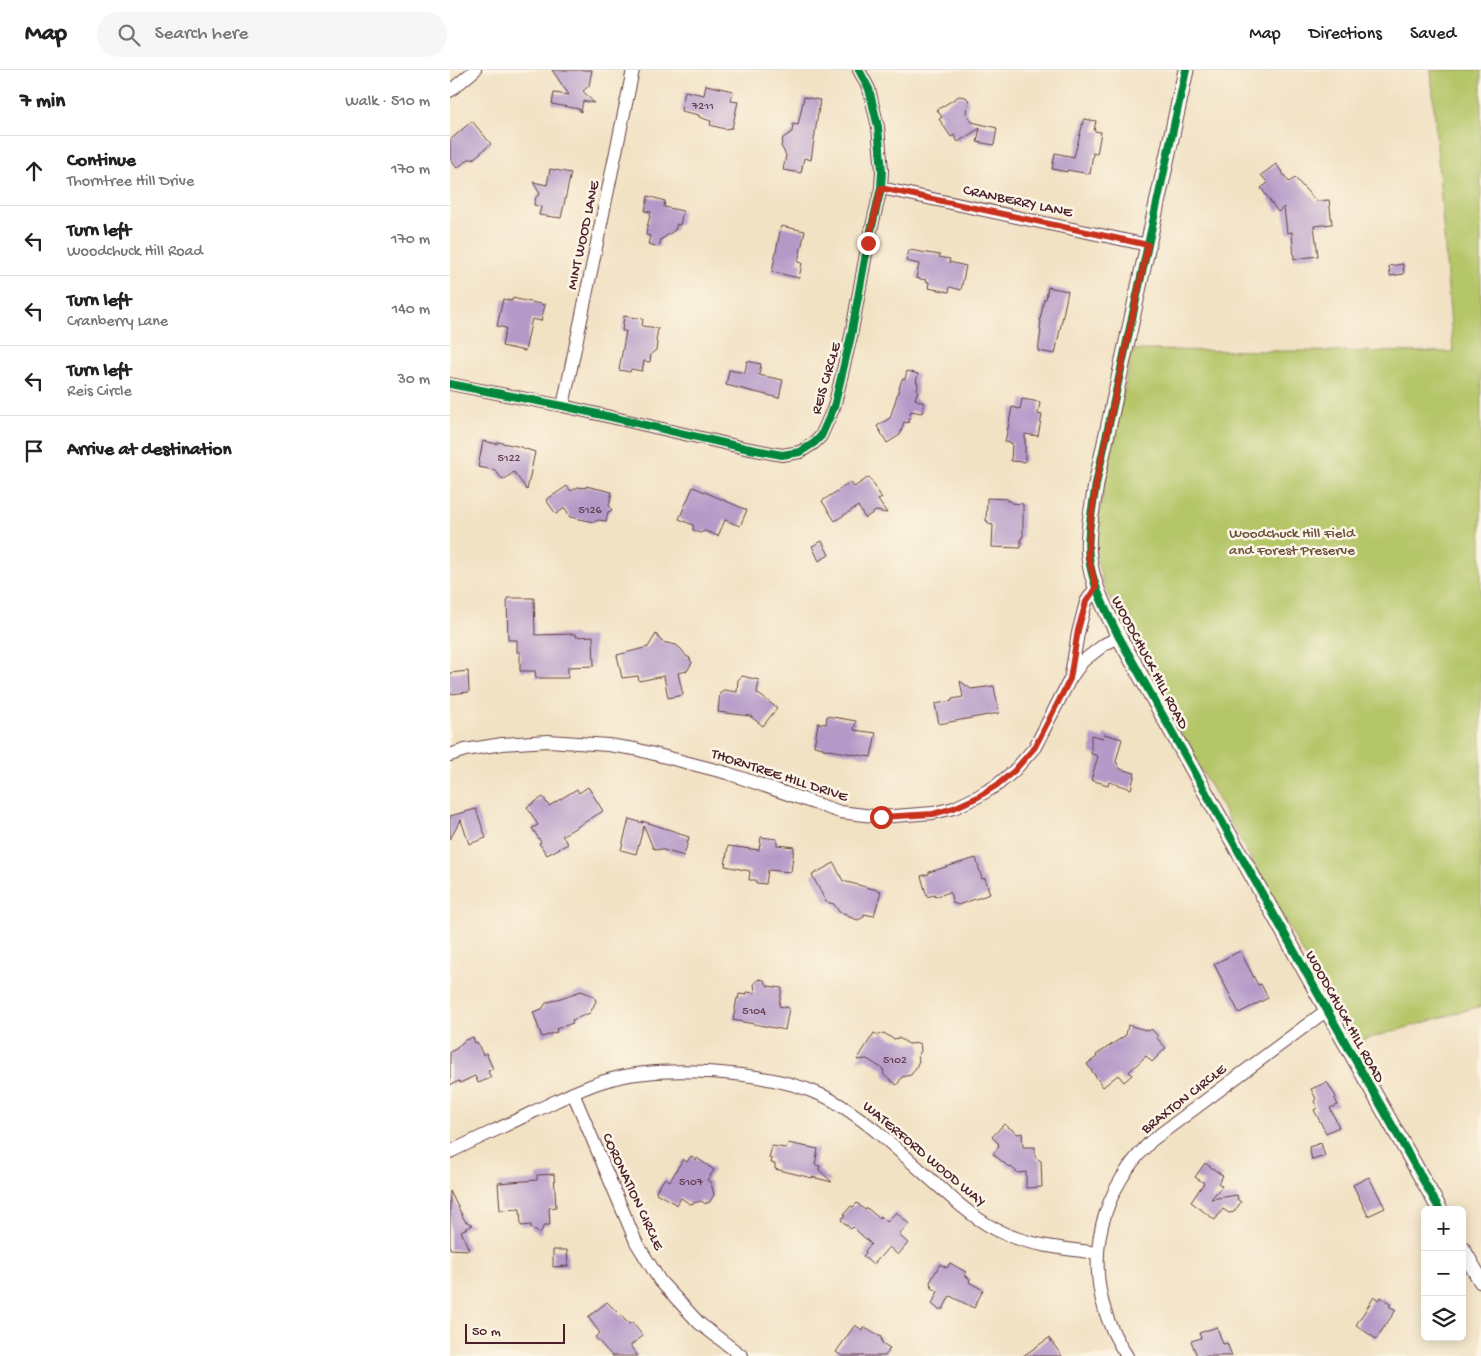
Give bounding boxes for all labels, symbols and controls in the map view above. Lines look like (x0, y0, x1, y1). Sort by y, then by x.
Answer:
search box (97, 12, 447, 57)
text: Map (25, 20, 67, 49)
icon: search (115, 21, 143, 49)
text: Search here (155, 23, 248, 46)
text: Map (1249, 24, 1281, 45)
text: Directions (1309, 24, 1382, 45)
text: Saved (1410, 24, 1456, 45)
text: 7 min (20, 90, 65, 115)
text: Walk · 510 m (345, 93, 430, 112)
house number: 7211 (691, 100, 714, 114)
text: Continue (67, 150, 136, 173)
icon: ahead (20, 157, 48, 185)
text: 170 m (391, 161, 430, 180)
text: Thorntree Hill Drive (67, 173, 194, 192)
street label: MINT WOOD LANE (564, 179, 604, 291)
street label: CRANBERRY LANE (961, 182, 1075, 222)
text: Turn left (67, 220, 131, 243)
icon: left (20, 227, 48, 255)
text: 170 m (391, 231, 430, 250)
route end (857, 232, 880, 255)
text: Woodchuck Hill Road (67, 243, 203, 262)
text: Turn left (67, 290, 131, 313)
icon: left (20, 297, 48, 325)
text: 140 m (392, 301, 430, 320)
text: Cranberry Lane (67, 313, 168, 332)
street label: REIS CIRCLE (808, 340, 846, 417)
text: Turn left (67, 360, 131, 383)
icon: left (20, 367, 48, 395)
text: 30 m (397, 371, 430, 390)
text: Reis Circle (67, 383, 132, 402)
icon: arrive (20, 437, 48, 465)
text: Arrive at destination (67, 439, 231, 462)
house number: 5122 (498, 452, 521, 466)
house number: 5126 (578, 504, 602, 518)
park label: Woodchuck Hill Field and Forest Preserve (1229, 525, 1356, 560)
street label: WOODCHUCK HILL ROAD (1107, 593, 1192, 733)
street label: THORNTREE HILL DRIVE (708, 745, 851, 807)
route start (870, 806, 893, 829)
street label: WOODCHUCK HILL ROAD (1300, 948, 1388, 1086)
house number: 5104 (742, 1005, 766, 1019)
house number: 5102 (883, 1054, 907, 1068)
street label: BRAXTON CIRCLE (1137, 1060, 1231, 1139)
street label: WATERFORD WOOD WAY (858, 1098, 989, 1211)
street label: CORONATION CIRCLE (597, 1130, 667, 1254)
house number: 5107 (679, 1176, 704, 1190)
map controls (1421, 1206, 1466, 1341)
button: + (1421, 1206, 1466, 1251)
button: − (1421, 1251, 1466, 1296)
button: layers (1421, 1296, 1466, 1341)
scale bar (465, 1321, 565, 1344)
text: 50 m (472, 1324, 501, 1341)

